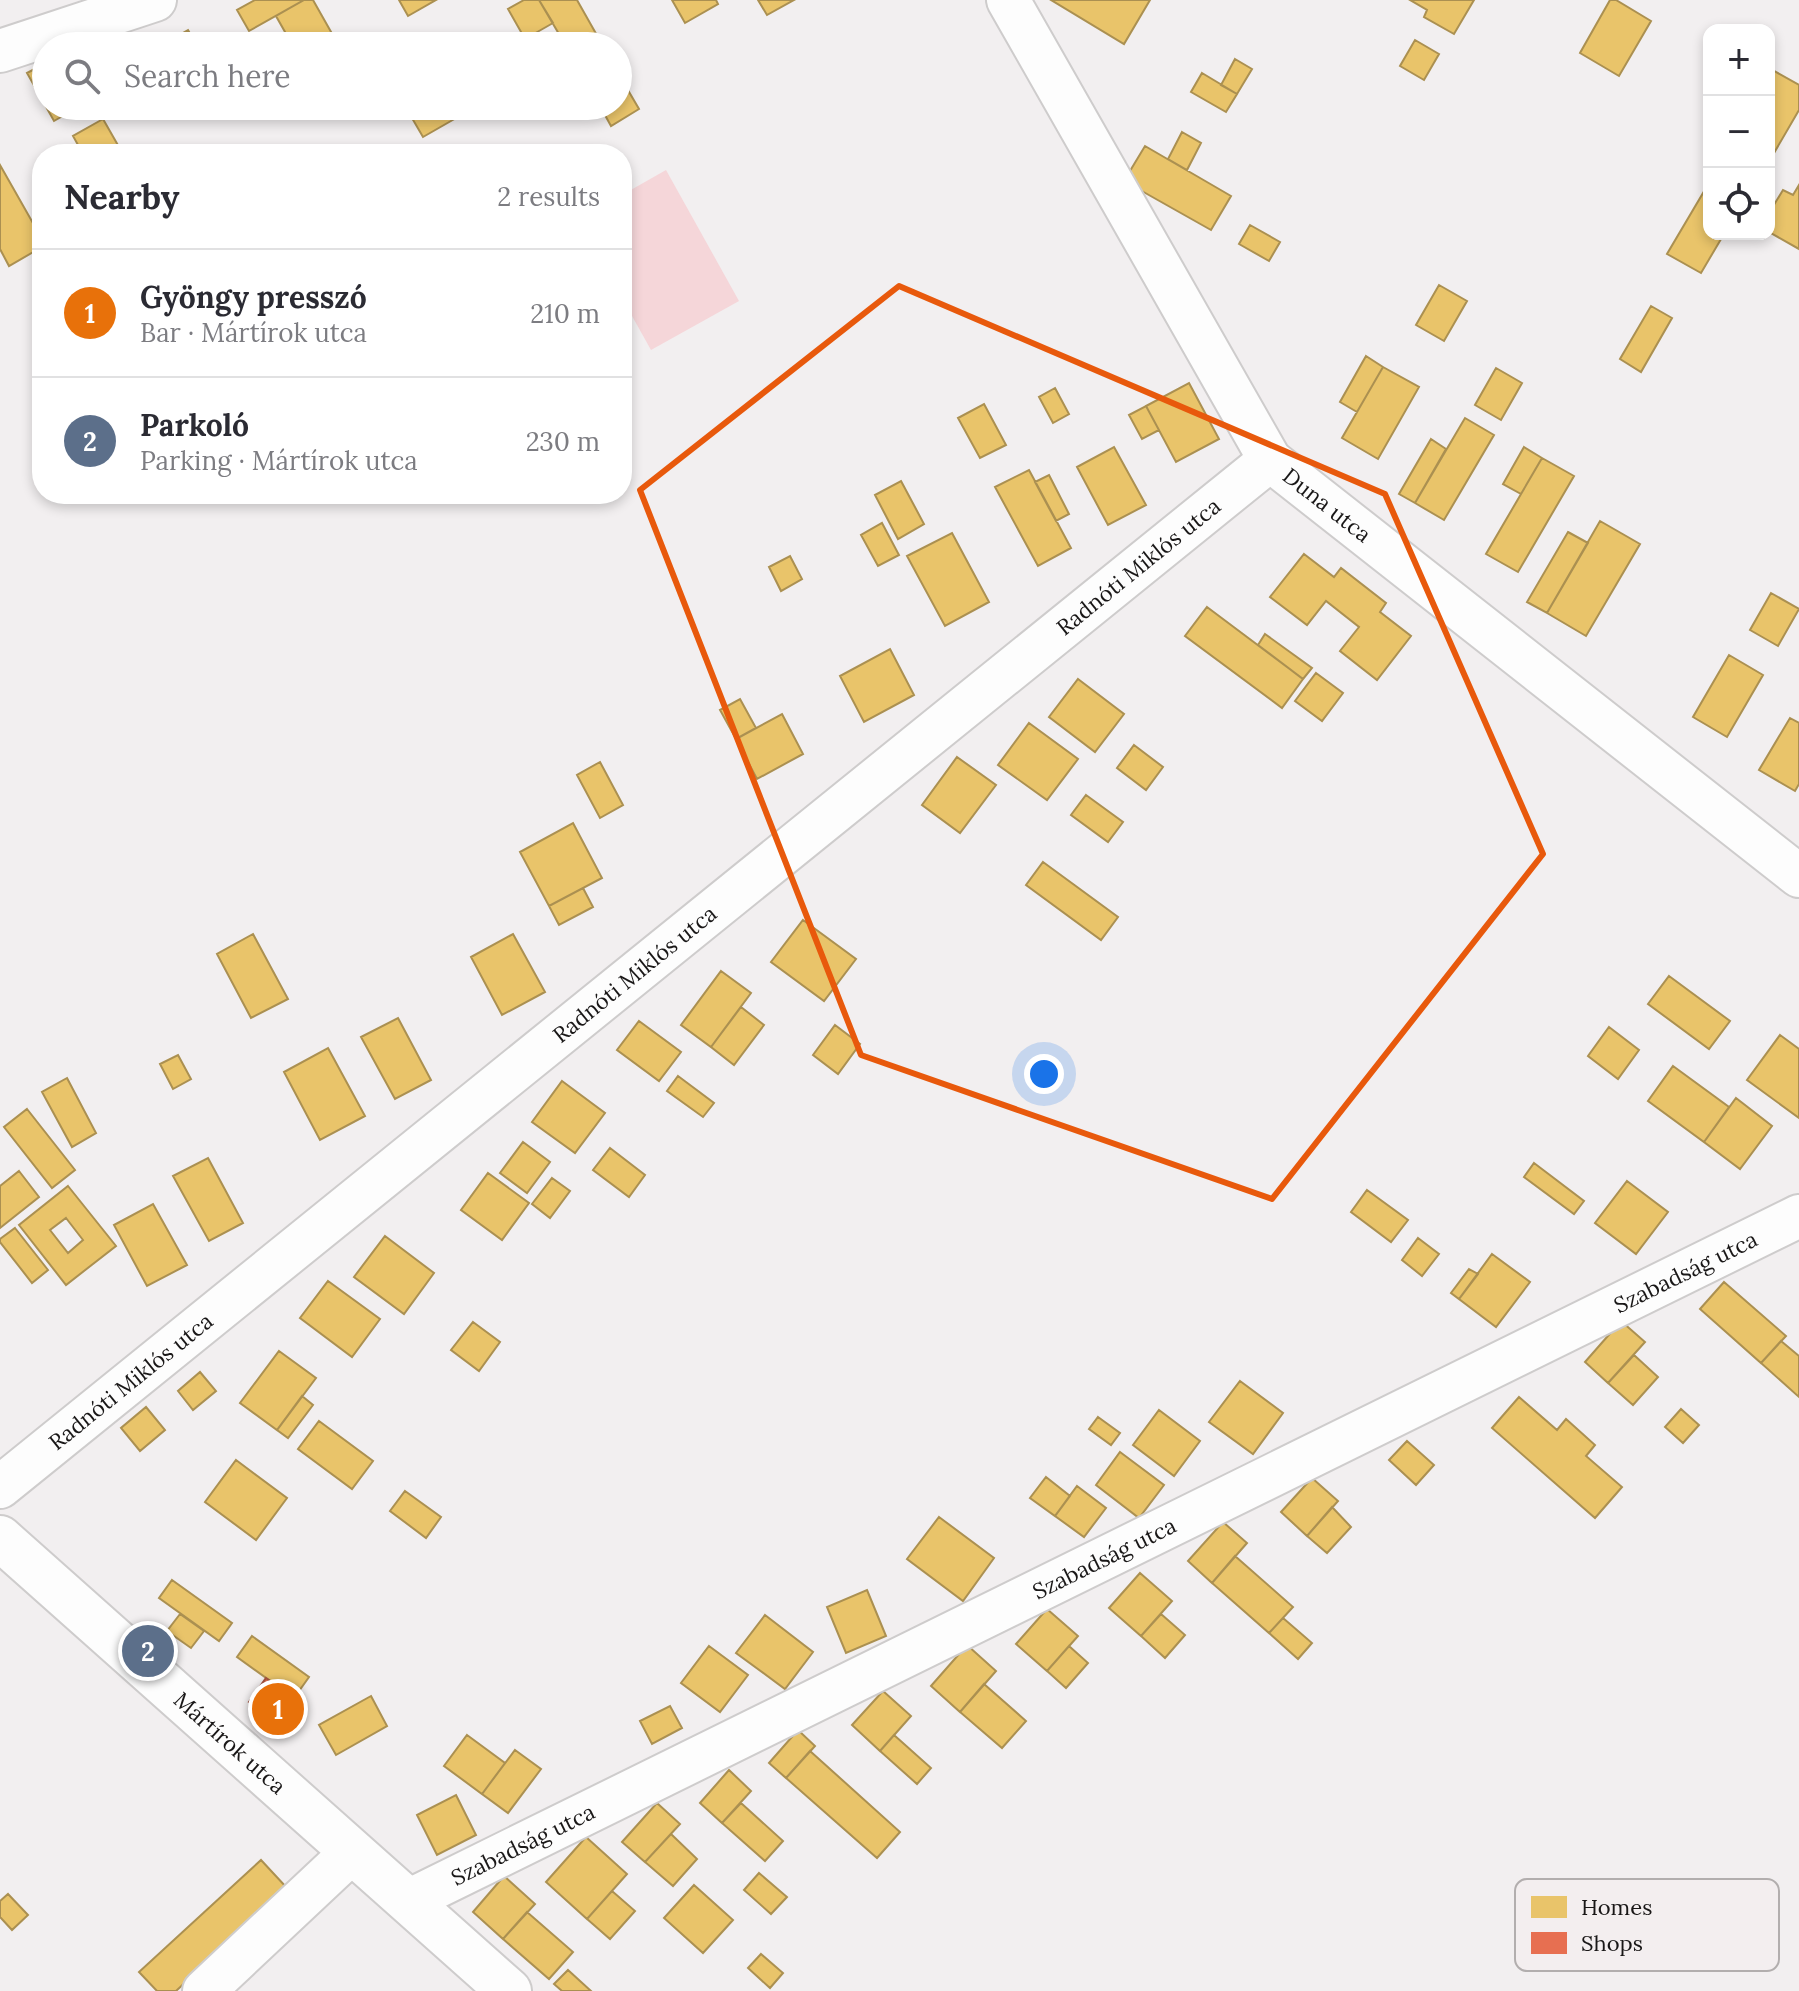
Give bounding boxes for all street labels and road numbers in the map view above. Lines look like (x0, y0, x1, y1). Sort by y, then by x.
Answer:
street label: Duna utca (1277, 462, 1377, 548)
street label: Radnóti Miklós utca (1051, 492, 1226, 641)
street label: Radnóti Miklós utca (547, 899, 722, 1049)
street label: Szabadság utca (1609, 1225, 1762, 1319)
street label: Radnóti Miklós utca (43, 1307, 218, 1456)
street label: Szabadság utca (1028, 1511, 1181, 1605)
street label: Mártírok utca (168, 1686, 292, 1800)
street label: Szabadság utca (446, 1797, 599, 1892)

